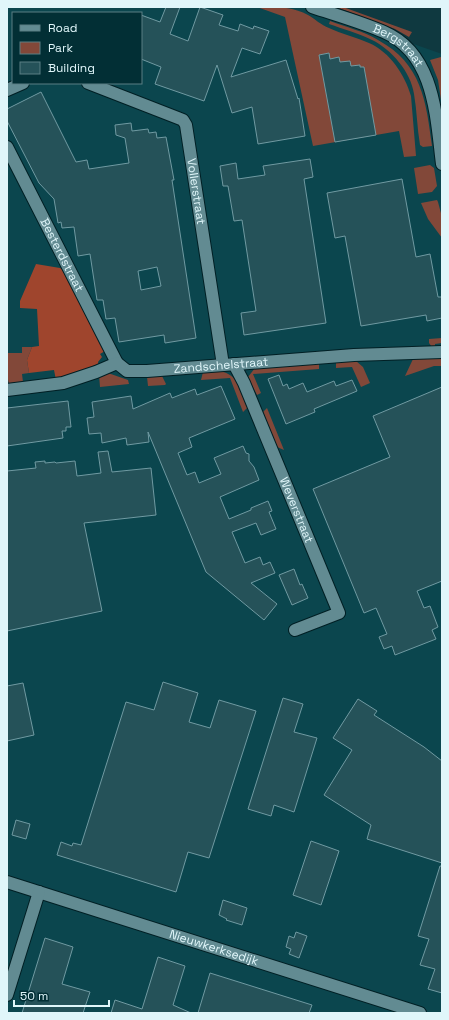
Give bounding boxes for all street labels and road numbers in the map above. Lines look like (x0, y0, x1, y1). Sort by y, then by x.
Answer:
street label: Bergstraat (371, 20, 427, 70)
street label: Vollerstraat (183, 157, 209, 226)
street label: Besterdstraat (36, 215, 87, 294)
street label: Zandschelstraat (173, 354, 269, 377)
street label: Weverstraat (276, 475, 317, 546)
street label: Nieuwkerksedijk (167, 926, 261, 969)

